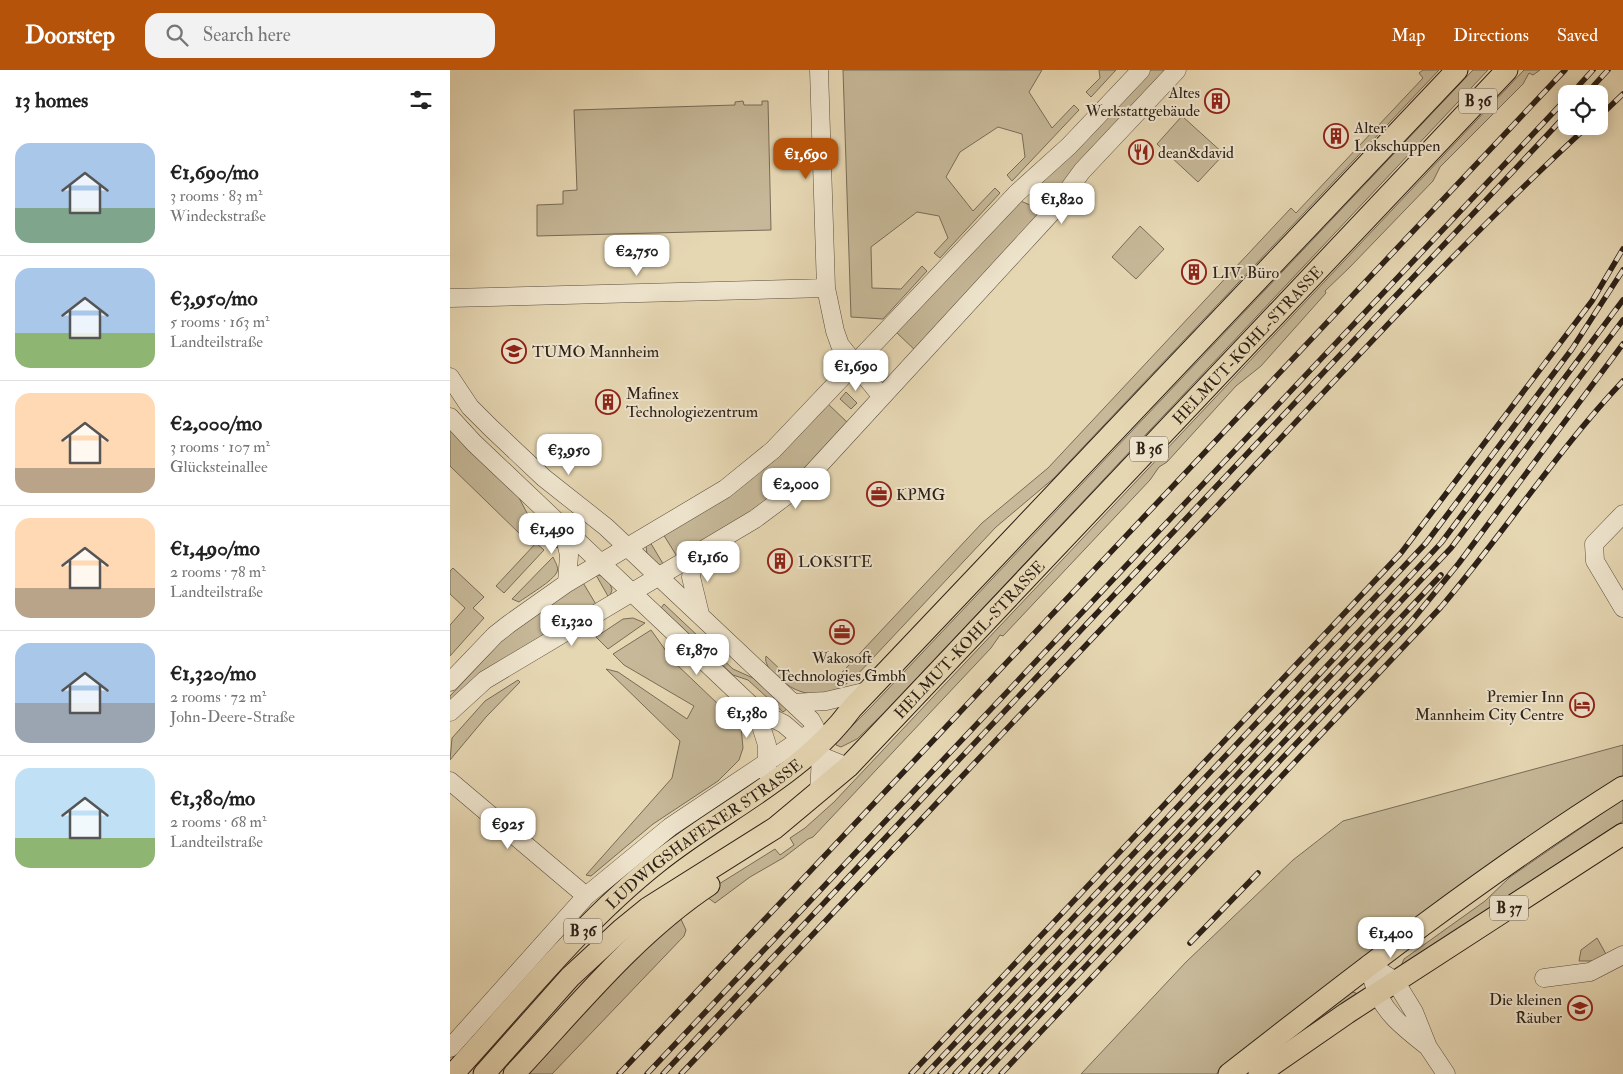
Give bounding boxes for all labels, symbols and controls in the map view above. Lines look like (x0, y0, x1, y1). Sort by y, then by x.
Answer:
search box (145, 13, 495, 58)
text: Doorstep (25, 20, 115, 51)
icon: search (163, 21, 191, 49)
text: Search here (203, 23, 291, 47)
text: Map (1392, 24, 1425, 47)
text: Directions (1453, 24, 1529, 47)
text: Saved (1557, 24, 1598, 47)
place label: Altes Werkstattgebäude (1085, 83, 1200, 121)
map controls (1558, 85, 1608, 135)
button: locate (1558, 85, 1608, 135)
icon: filters (407, 86, 435, 114)
text: 13 homes (15, 87, 88, 114)
building icon: Altes Werkstattgebäude (1204, 88, 1230, 114)
road number: B 36 (1459, 88, 1497, 114)
place label: Alter Lokschuppen (1353, 118, 1440, 157)
building icon: Alter Lokschuppen (1323, 123, 1349, 149)
pin: €1,690 (765, 138, 847, 180)
restaurant icon: dean&david (1128, 139, 1154, 165)
place label: dean&david (1158, 143, 1234, 163)
text: €1,690 (784, 144, 828, 164)
text: €1,690/mo (170, 159, 259, 186)
icon: home (55, 163, 115, 223)
pin: €1,820 (1021, 182, 1103, 225)
text: 3 rooms · 83 m² (170, 186, 263, 206)
text: €1,820 (1041, 189, 1083, 209)
text: Windeckstraße (170, 206, 266, 226)
pin: €2,750 (596, 234, 678, 277)
text: €2,750 (615, 241, 659, 261)
building icon: LIV. Büro (1181, 259, 1207, 285)
street label: HELMUT-KOHL-STRASSE (1168, 262, 1327, 429)
place label: LIV. Büro (1212, 263, 1279, 283)
text: €3,950/mo (170, 285, 258, 312)
icon: home (55, 288, 115, 348)
text: 5 rooms · 163 m² (170, 312, 270, 332)
text: Landteilstraße (170, 332, 263, 352)
school or university icon: TUMO Mannheim (501, 338, 527, 364)
place label: TUMO Mannheim (532, 342, 660, 362)
pin: €1,690 (815, 350, 897, 392)
text: €1,690 (834, 356, 878, 376)
place label: Mafinex Technologiezentrum (626, 384, 759, 422)
building icon: Mafinex Technologiezentrum (595, 389, 621, 415)
text: €2,000/mo (170, 410, 262, 437)
icon: home (55, 413, 115, 473)
pin: €3,950 (528, 434, 610, 476)
road number: B 36 (1130, 436, 1168, 462)
text: 3 rooms · 107 m² (170, 437, 270, 457)
text: €3,950 (548, 440, 590, 460)
text: Glücksteinallee (170, 457, 268, 477)
pin: €2,000 (755, 468, 837, 510)
text: €2,000 (773, 474, 819, 494)
office icon: KPMG (866, 481, 892, 507)
place label: KPMG (896, 485, 945, 505)
pin: €1,490 (511, 512, 593, 555)
text: €1,490 (530, 519, 574, 539)
text: €1,490/mo (170, 535, 260, 562)
icon: home (55, 538, 115, 598)
pin: €1,160 (667, 540, 749, 583)
text: €1,160 (688, 547, 728, 567)
building icon: LOKSITE (767, 548, 793, 574)
place label: LOKSITE (798, 552, 872, 572)
street label: HELMUT-KOHL-STRASSE (890, 556, 1049, 723)
text: 2 rooms · 78 m² (170, 562, 266, 582)
text: Landteilstraße (170, 582, 263, 602)
pin: €1,320 (531, 604, 613, 647)
text: €1,320 (551, 611, 593, 631)
office icon: Wakosoft Technologies Gmbh (829, 619, 855, 645)
pin: €1,870 (656, 634, 738, 676)
text: €1,870 (676, 640, 718, 660)
place label: Wakosoft Technologies Gmbh (778, 648, 907, 686)
text: €1,320/mo (170, 660, 256, 687)
icon: home (55, 663, 115, 723)
text: 2 rooms · 72 m² (170, 687, 266, 707)
place label: Premier Inn Mannheim City Centre (1415, 687, 1564, 725)
hotel icon: Premier Inn Mannheim City Centre (1569, 692, 1595, 718)
pin: €1,380 (706, 696, 788, 739)
text: €1,380 (727, 703, 767, 723)
text: John-Deere-Straße (170, 707, 295, 727)
street label: LUDWIGSHAFENER STRASSE (602, 755, 807, 914)
text: €1,380/mo (170, 785, 255, 812)
icon: home (55, 788, 115, 848)
pin: €925 (478, 808, 538, 850)
text: 2 rooms · 68 m² (170, 812, 266, 832)
text: €925 (492, 814, 524, 834)
text: Landteilstraße (170, 832, 263, 852)
road number: B 37 (1490, 896, 1528, 920)
pin: €1,400 (1350, 916, 1432, 959)
road number: B 36 (564, 918, 602, 944)
text: €1,400 (1369, 923, 1413, 943)
place label: Die kleinen Räuber (1489, 990, 1562, 1028)
school or university icon: Die kleinen Räuber (1567, 995, 1593, 1021)

